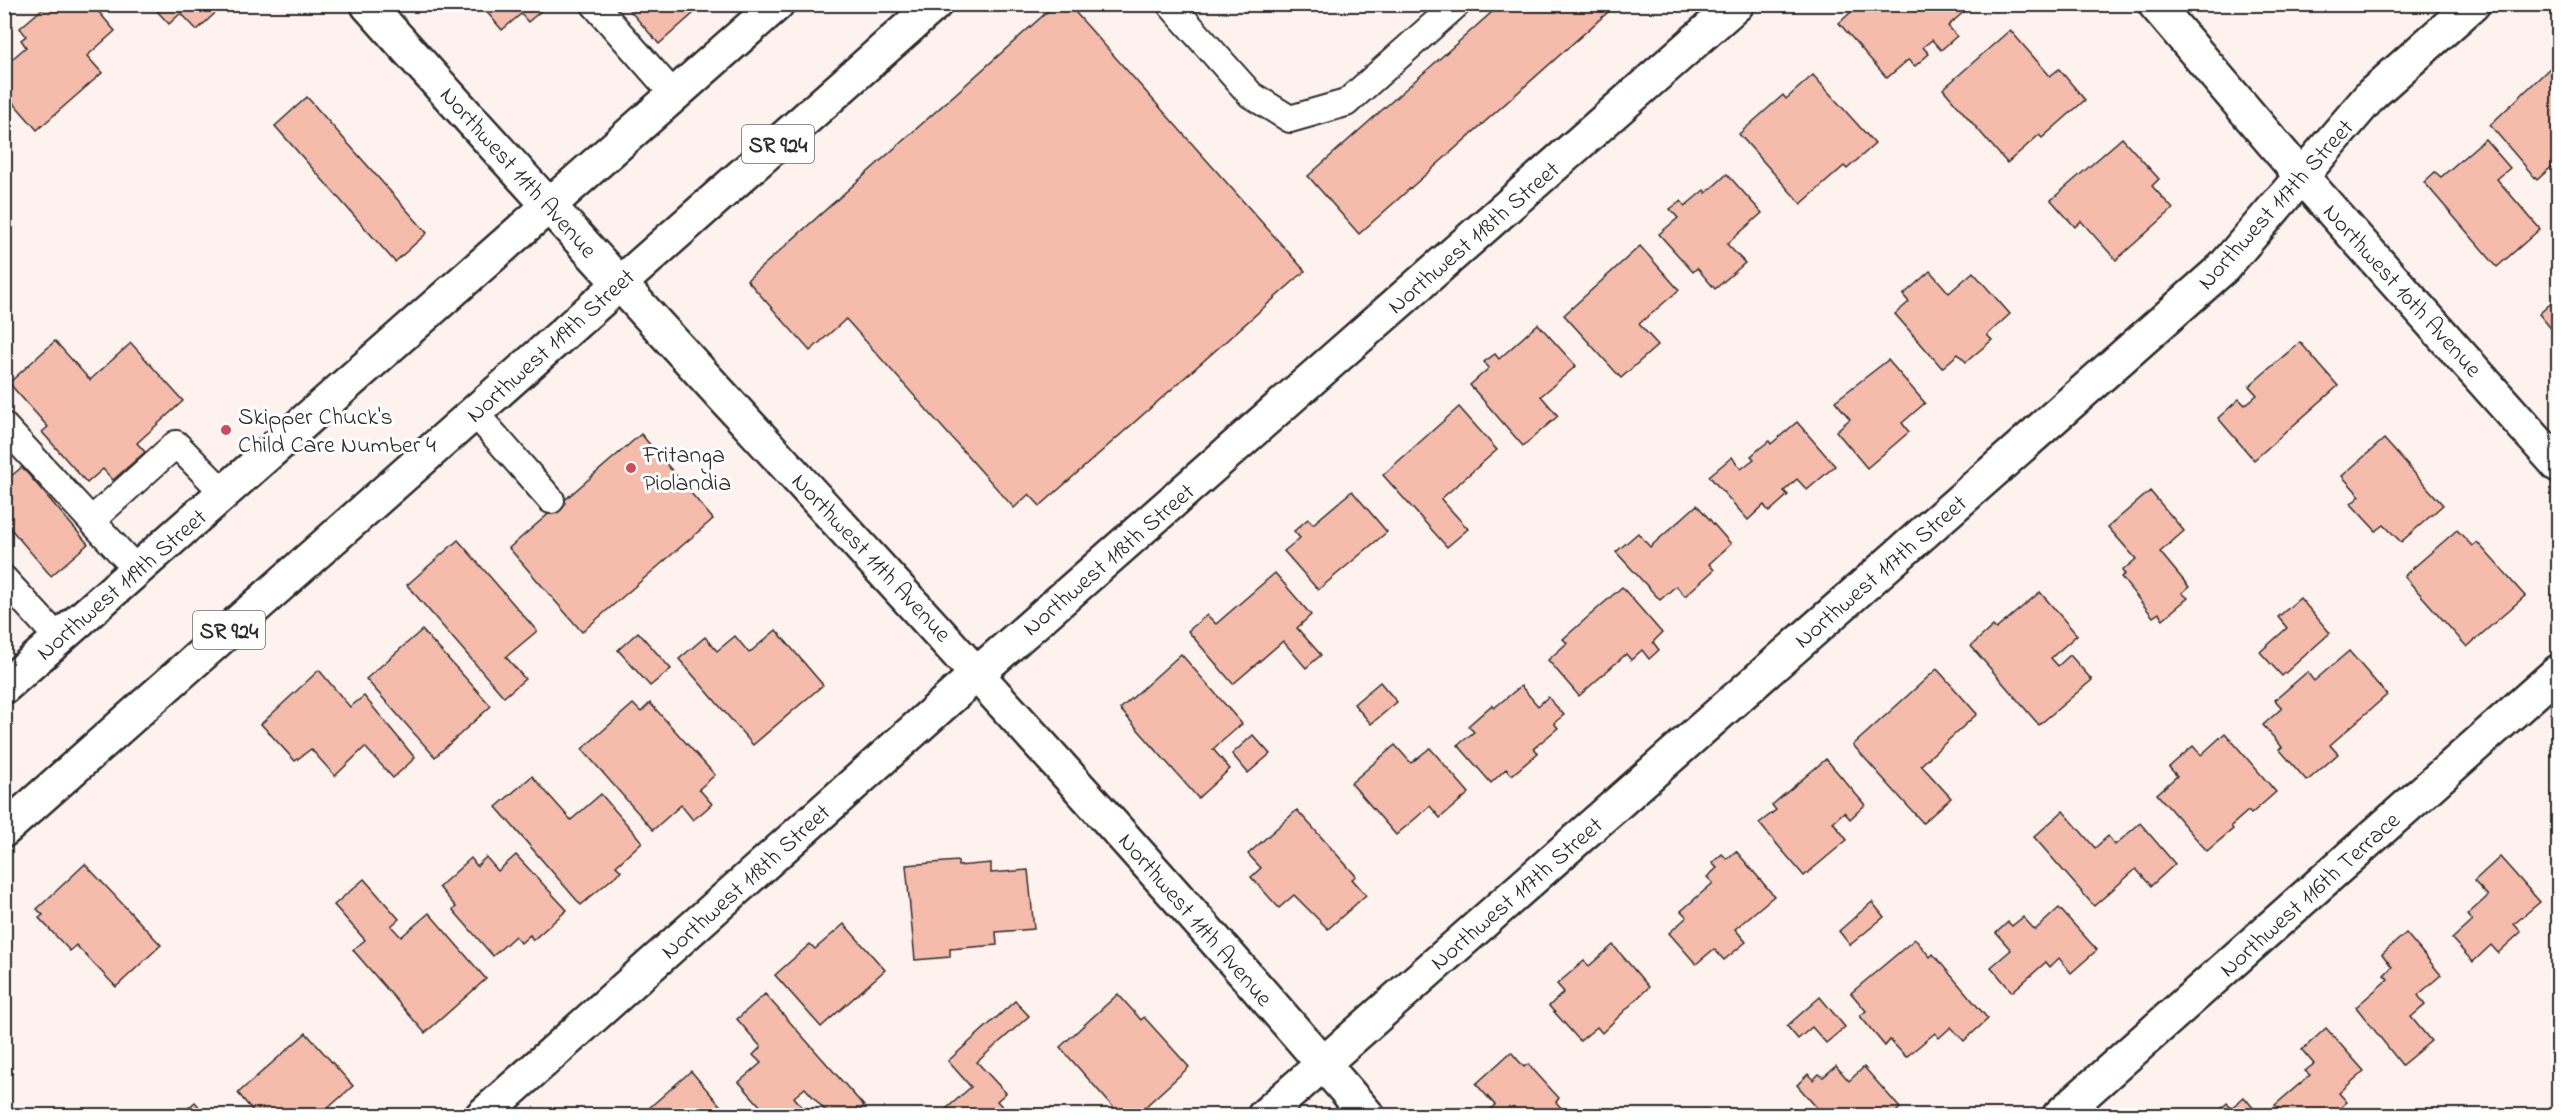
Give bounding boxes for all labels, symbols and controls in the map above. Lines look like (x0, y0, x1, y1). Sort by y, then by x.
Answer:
street label: Northwest 11th Avenue (430, 80, 604, 268)
street label: Northwest 117th Street (2190, 112, 2363, 299)
road number: SR 924 (742, 125, 814, 163)
street label: Northwest 118th Street (1381, 154, 1569, 324)
street label: Northwest 10th Avenue (2313, 197, 2489, 387)
street label: Northwest 119th Street (459, 261, 644, 432)
place label: Skipper Chuck's Child Care Number 4 (238, 401, 436, 464)
marker: Skipper Chuck's Child Care Number 4 (219, 423, 233, 437)
place label: Fritanga Piolandia (642, 439, 731, 502)
marker: Fritanga Piolandia (624, 461, 638, 475)
street label: Northwest 11th Avenue (782, 466, 958, 652)
street label: Northwest 118th Street (1016, 476, 1204, 646)
street label: Northwest 117th Street (1787, 488, 1976, 658)
street label: Northwest 119th Street (29, 502, 216, 670)
road number: SR 924 (193, 611, 265, 649)
street label: Northwest 118th Street (654, 797, 840, 969)
street label: Northwest 116th Terrace (2212, 805, 2409, 987)
street label: Northwest 117th Street (1423, 810, 1612, 980)
street label: Northwest 11th Avenue (1108, 826, 1280, 1016)

